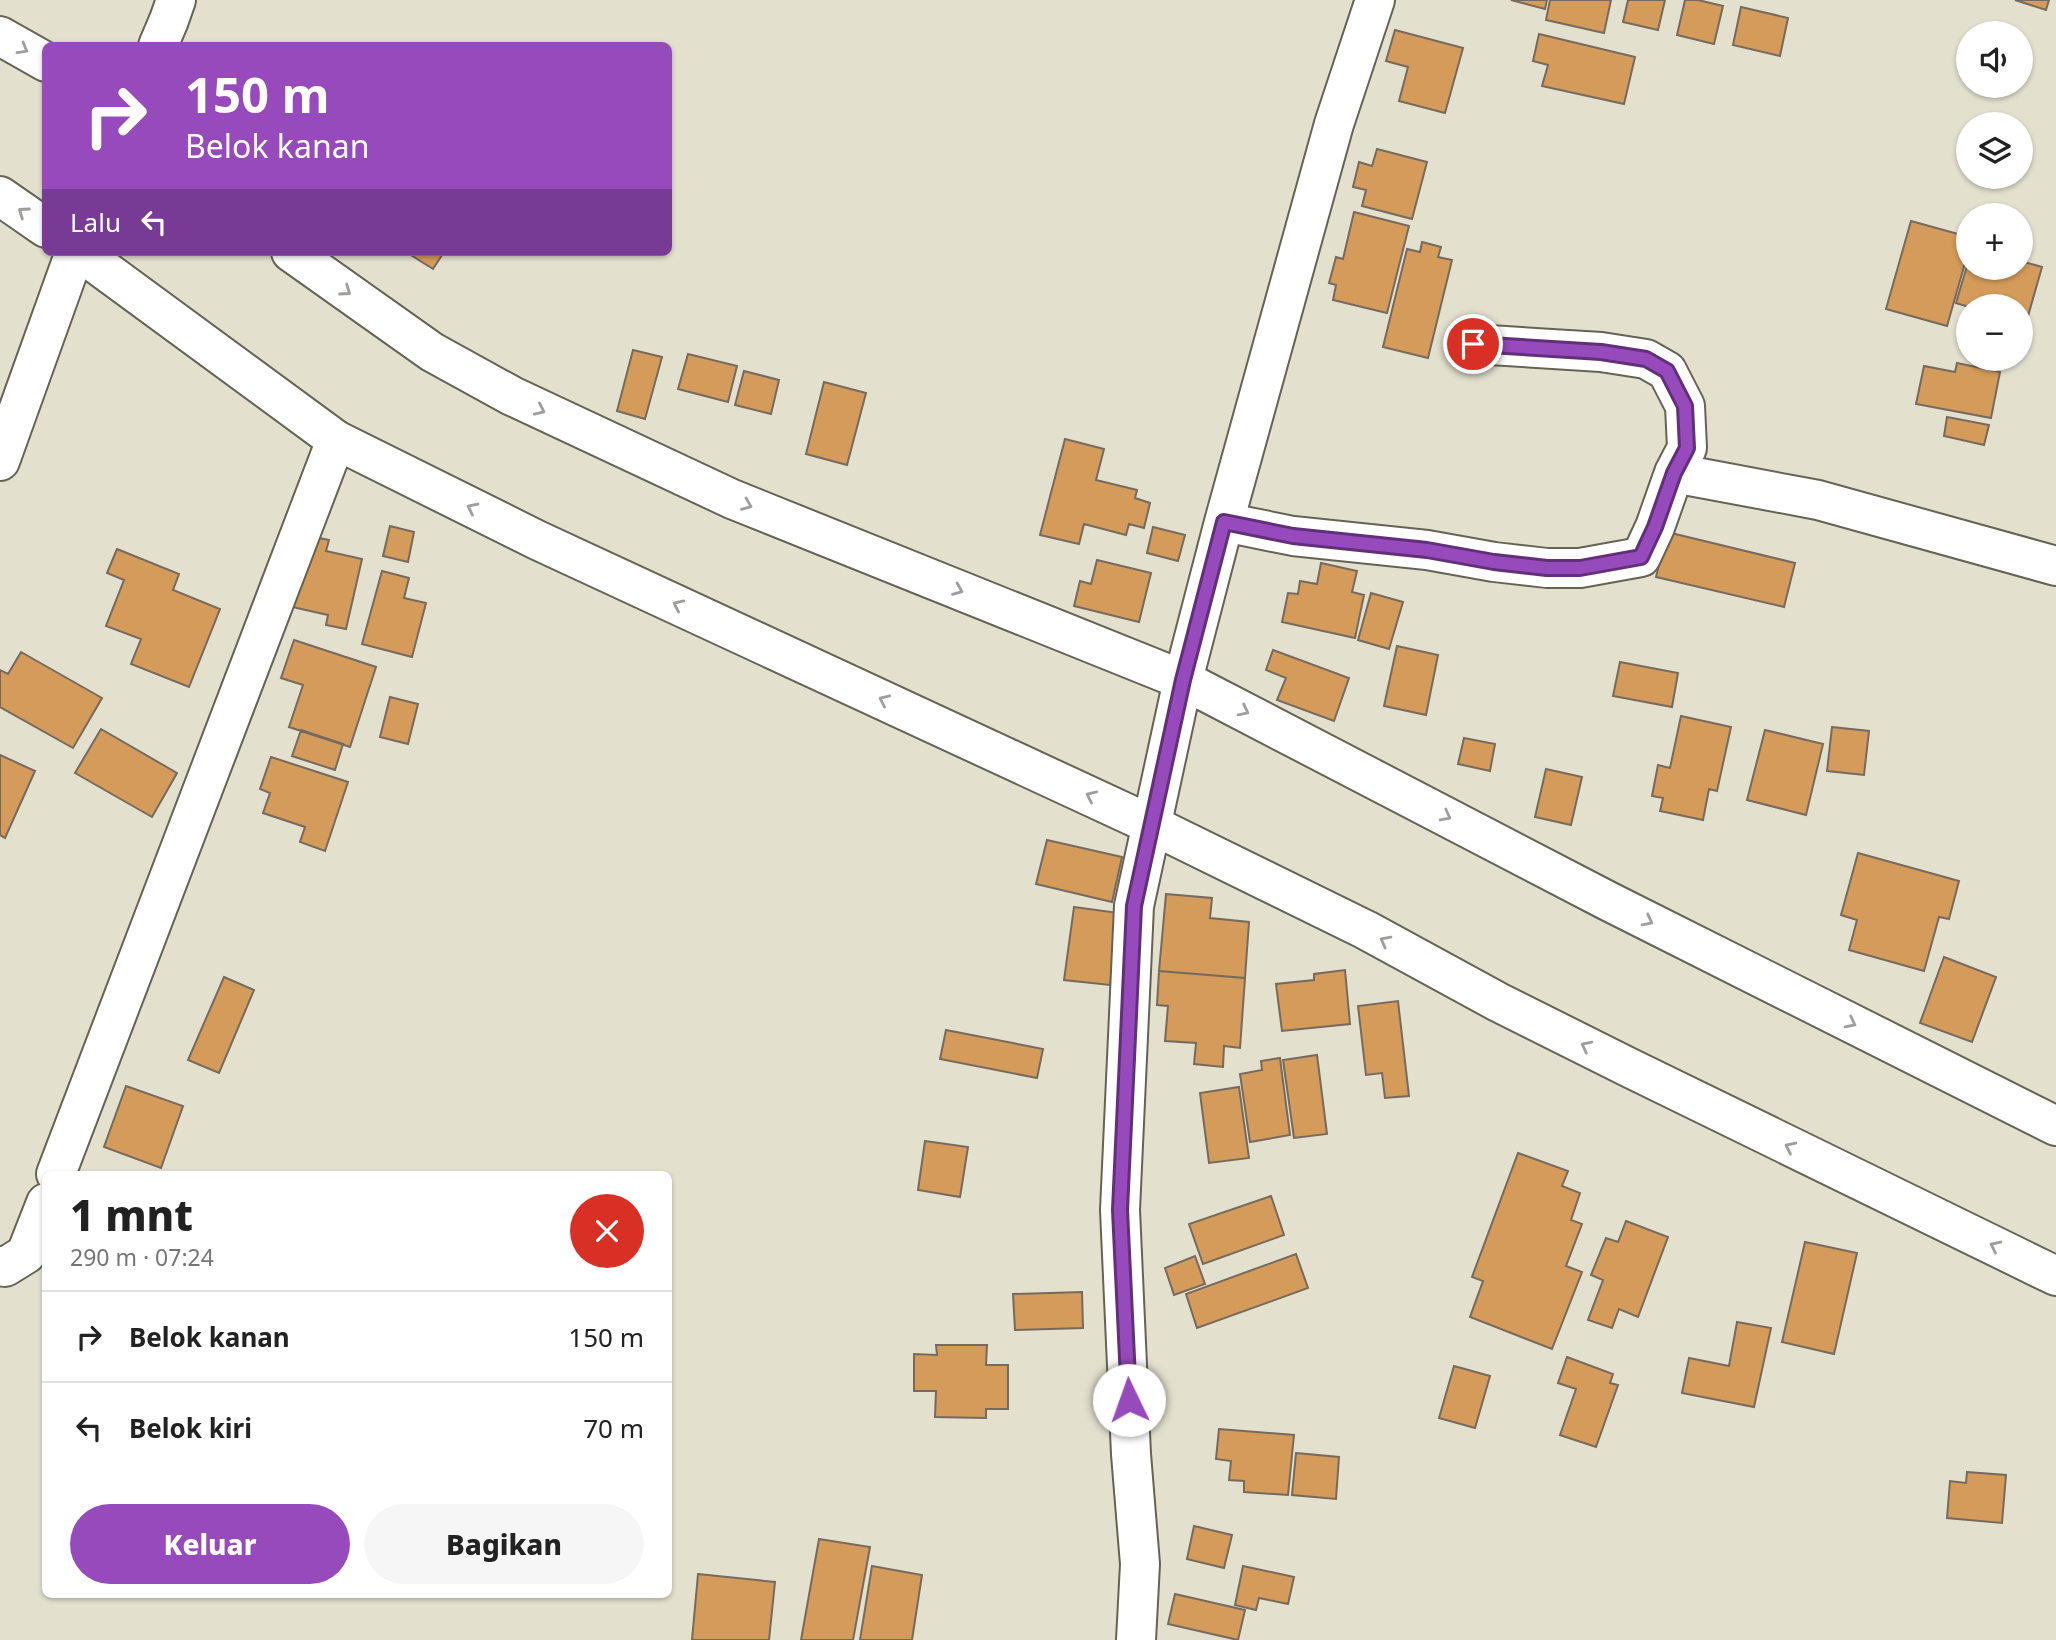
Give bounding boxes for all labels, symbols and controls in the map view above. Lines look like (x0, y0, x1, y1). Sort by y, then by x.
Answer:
map controls (1956, 21, 2033, 371)
button: sound (1956, 21, 2033, 98)
one-way arrow (15, 41, 28, 54)
text: 150 m (185, 61, 330, 127)
icon: right (70, 70, 161, 161)
button: layers (1956, 112, 2033, 189)
text: Belok kanan (185, 124, 369, 167)
icon: left (135, 203, 173, 241)
button: + (1956, 203, 2033, 280)
text: Lalu (70, 204, 121, 240)
one-way arrow (18, 208, 31, 220)
one-way arrow (338, 283, 351, 295)
button: − (1956, 294, 2033, 371)
pin (1443, 314, 1503, 374)
icon: arrive (1454, 325, 1492, 363)
one-way arrow (533, 402, 545, 416)
one-way arrow (740, 496, 752, 510)
one-way arrow (467, 502, 479, 516)
one-way arrow (951, 581, 963, 595)
one-way arrow (673, 599, 685, 613)
one-way arrow (879, 694, 891, 708)
one-way arrow (1237, 703, 1249, 717)
one-way arrow (1085, 790, 1098, 804)
one-way arrow (1439, 808, 1451, 821)
one-way arrow (1641, 912, 1653, 926)
one-way arrow (1379, 935, 1392, 949)
one-way arrow (1844, 1015, 1856, 1029)
one-way arrow (1581, 1040, 1593, 1054)
one-way arrow (1785, 1141, 1797, 1155)
text: 1 mnt (70, 1186, 193, 1243)
button: close (570, 1194, 644, 1268)
text: 290 m · 07:24 (70, 1241, 214, 1273)
one-way arrow (1990, 1241, 2002, 1255)
icon: right (70, 1318, 108, 1356)
text: Belok kanan (129, 1319, 290, 1355)
text: 150 m (568, 1319, 644, 1355)
position arrow (1092, 1363, 1166, 1437)
icon: left (70, 1409, 108, 1447)
text: Belok kiri (129, 1410, 252, 1446)
text: 70 m (583, 1410, 644, 1446)
button: Keluar (70, 1504, 350, 1584)
button: Bagikan (364, 1504, 644, 1584)

